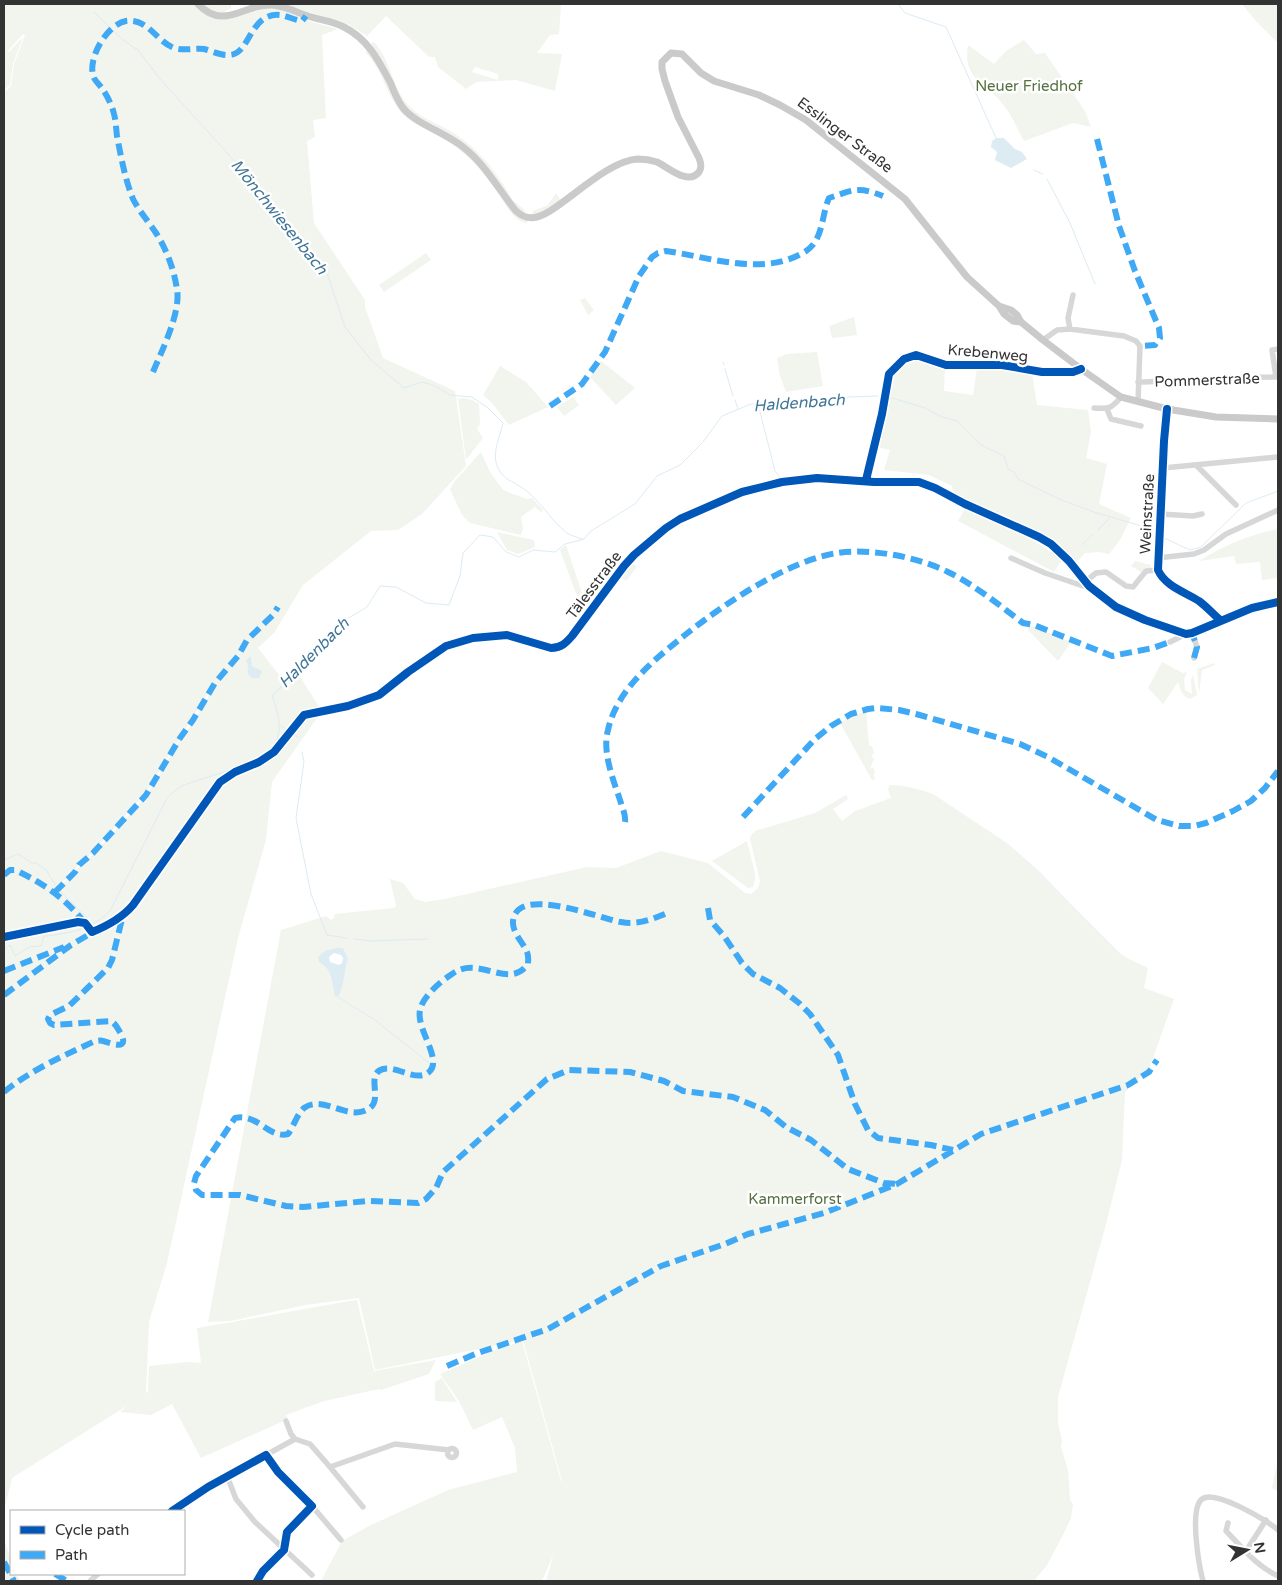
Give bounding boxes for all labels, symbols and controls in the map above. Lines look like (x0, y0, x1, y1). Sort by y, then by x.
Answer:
park label: Neuer Friedhof (975, 77, 1083, 95)
street label: Esslinger Straße (794, 93, 896, 177)
water label: Mönchwiesenbach (226, 155, 332, 280)
street label: Krebenweg (947, 341, 1029, 365)
street label: Pommerstraße (1154, 369, 1260, 391)
water label: Haldenbach (753, 390, 846, 416)
street label: Weinstraße (1136, 473, 1158, 555)
street label: Tälesstraße (563, 547, 625, 623)
water label: Haldenbach (275, 613, 354, 692)
park label: Kammerforst (748, 1190, 842, 1208)
legend (10, 1510, 185, 1575)
text: Cycle path (55, 1521, 129, 1539)
north arrow (1222, 1525, 1272, 1575)
text: N (1250, 1541, 1269, 1555)
text: Path (55, 1546, 88, 1564)

